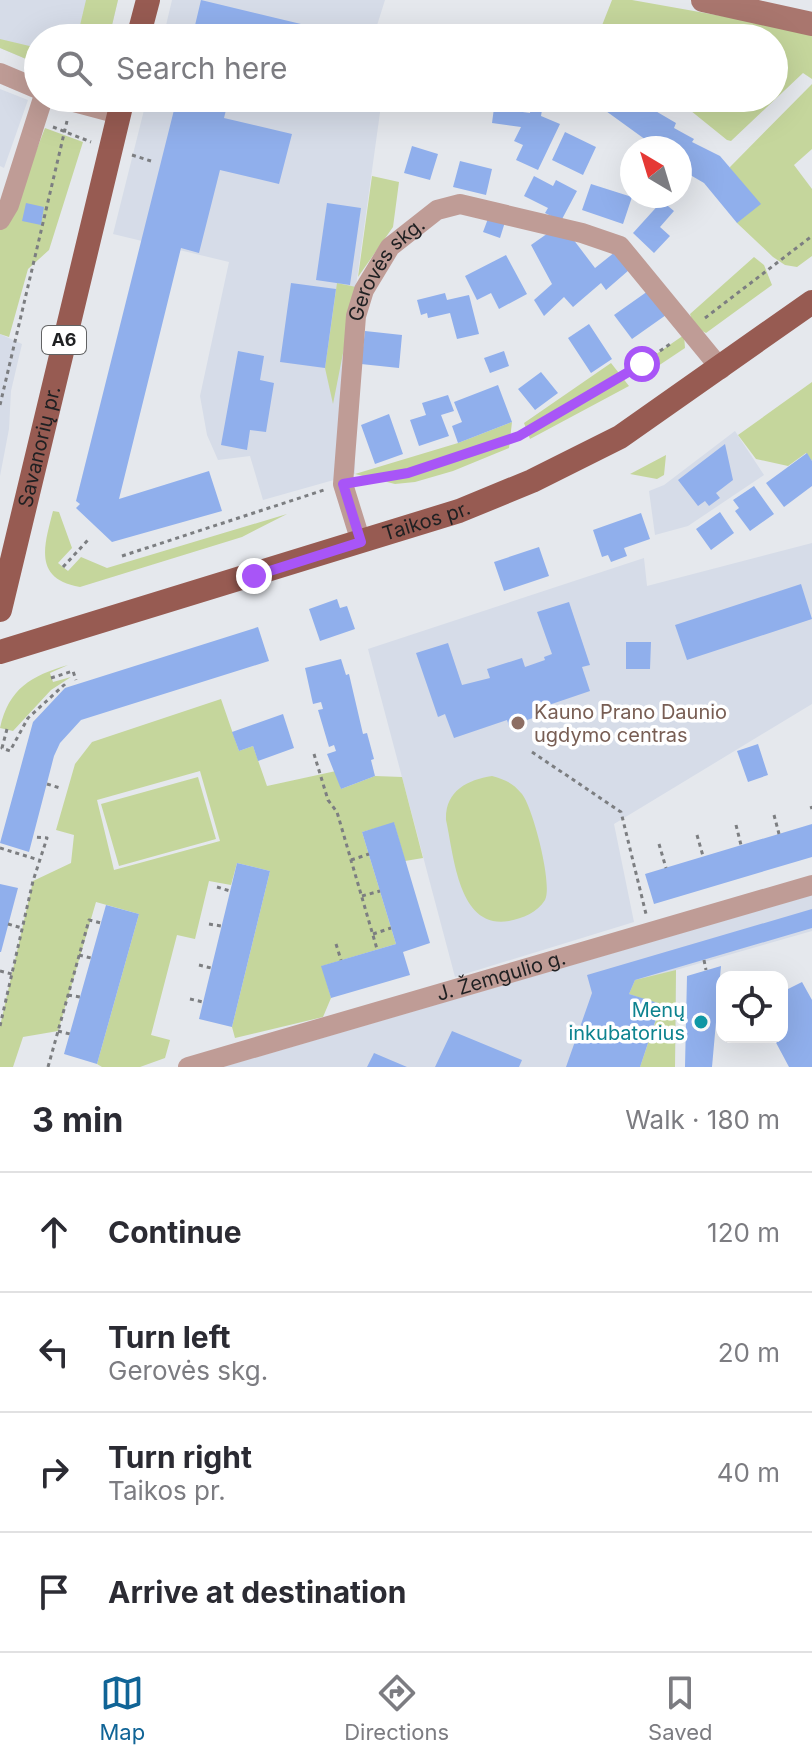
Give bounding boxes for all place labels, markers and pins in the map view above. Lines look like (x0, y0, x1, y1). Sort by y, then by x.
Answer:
place label: Kauno Prano Daunio ugdymo centras (534, 700, 727, 747)
marker: Kauno Prano Daunio ugdymo centras (509, 714, 527, 732)
place label: Menų inkubatorius (568, 998, 685, 1045)
marker: Menų inkubatorius (692, 1013, 710, 1031)

